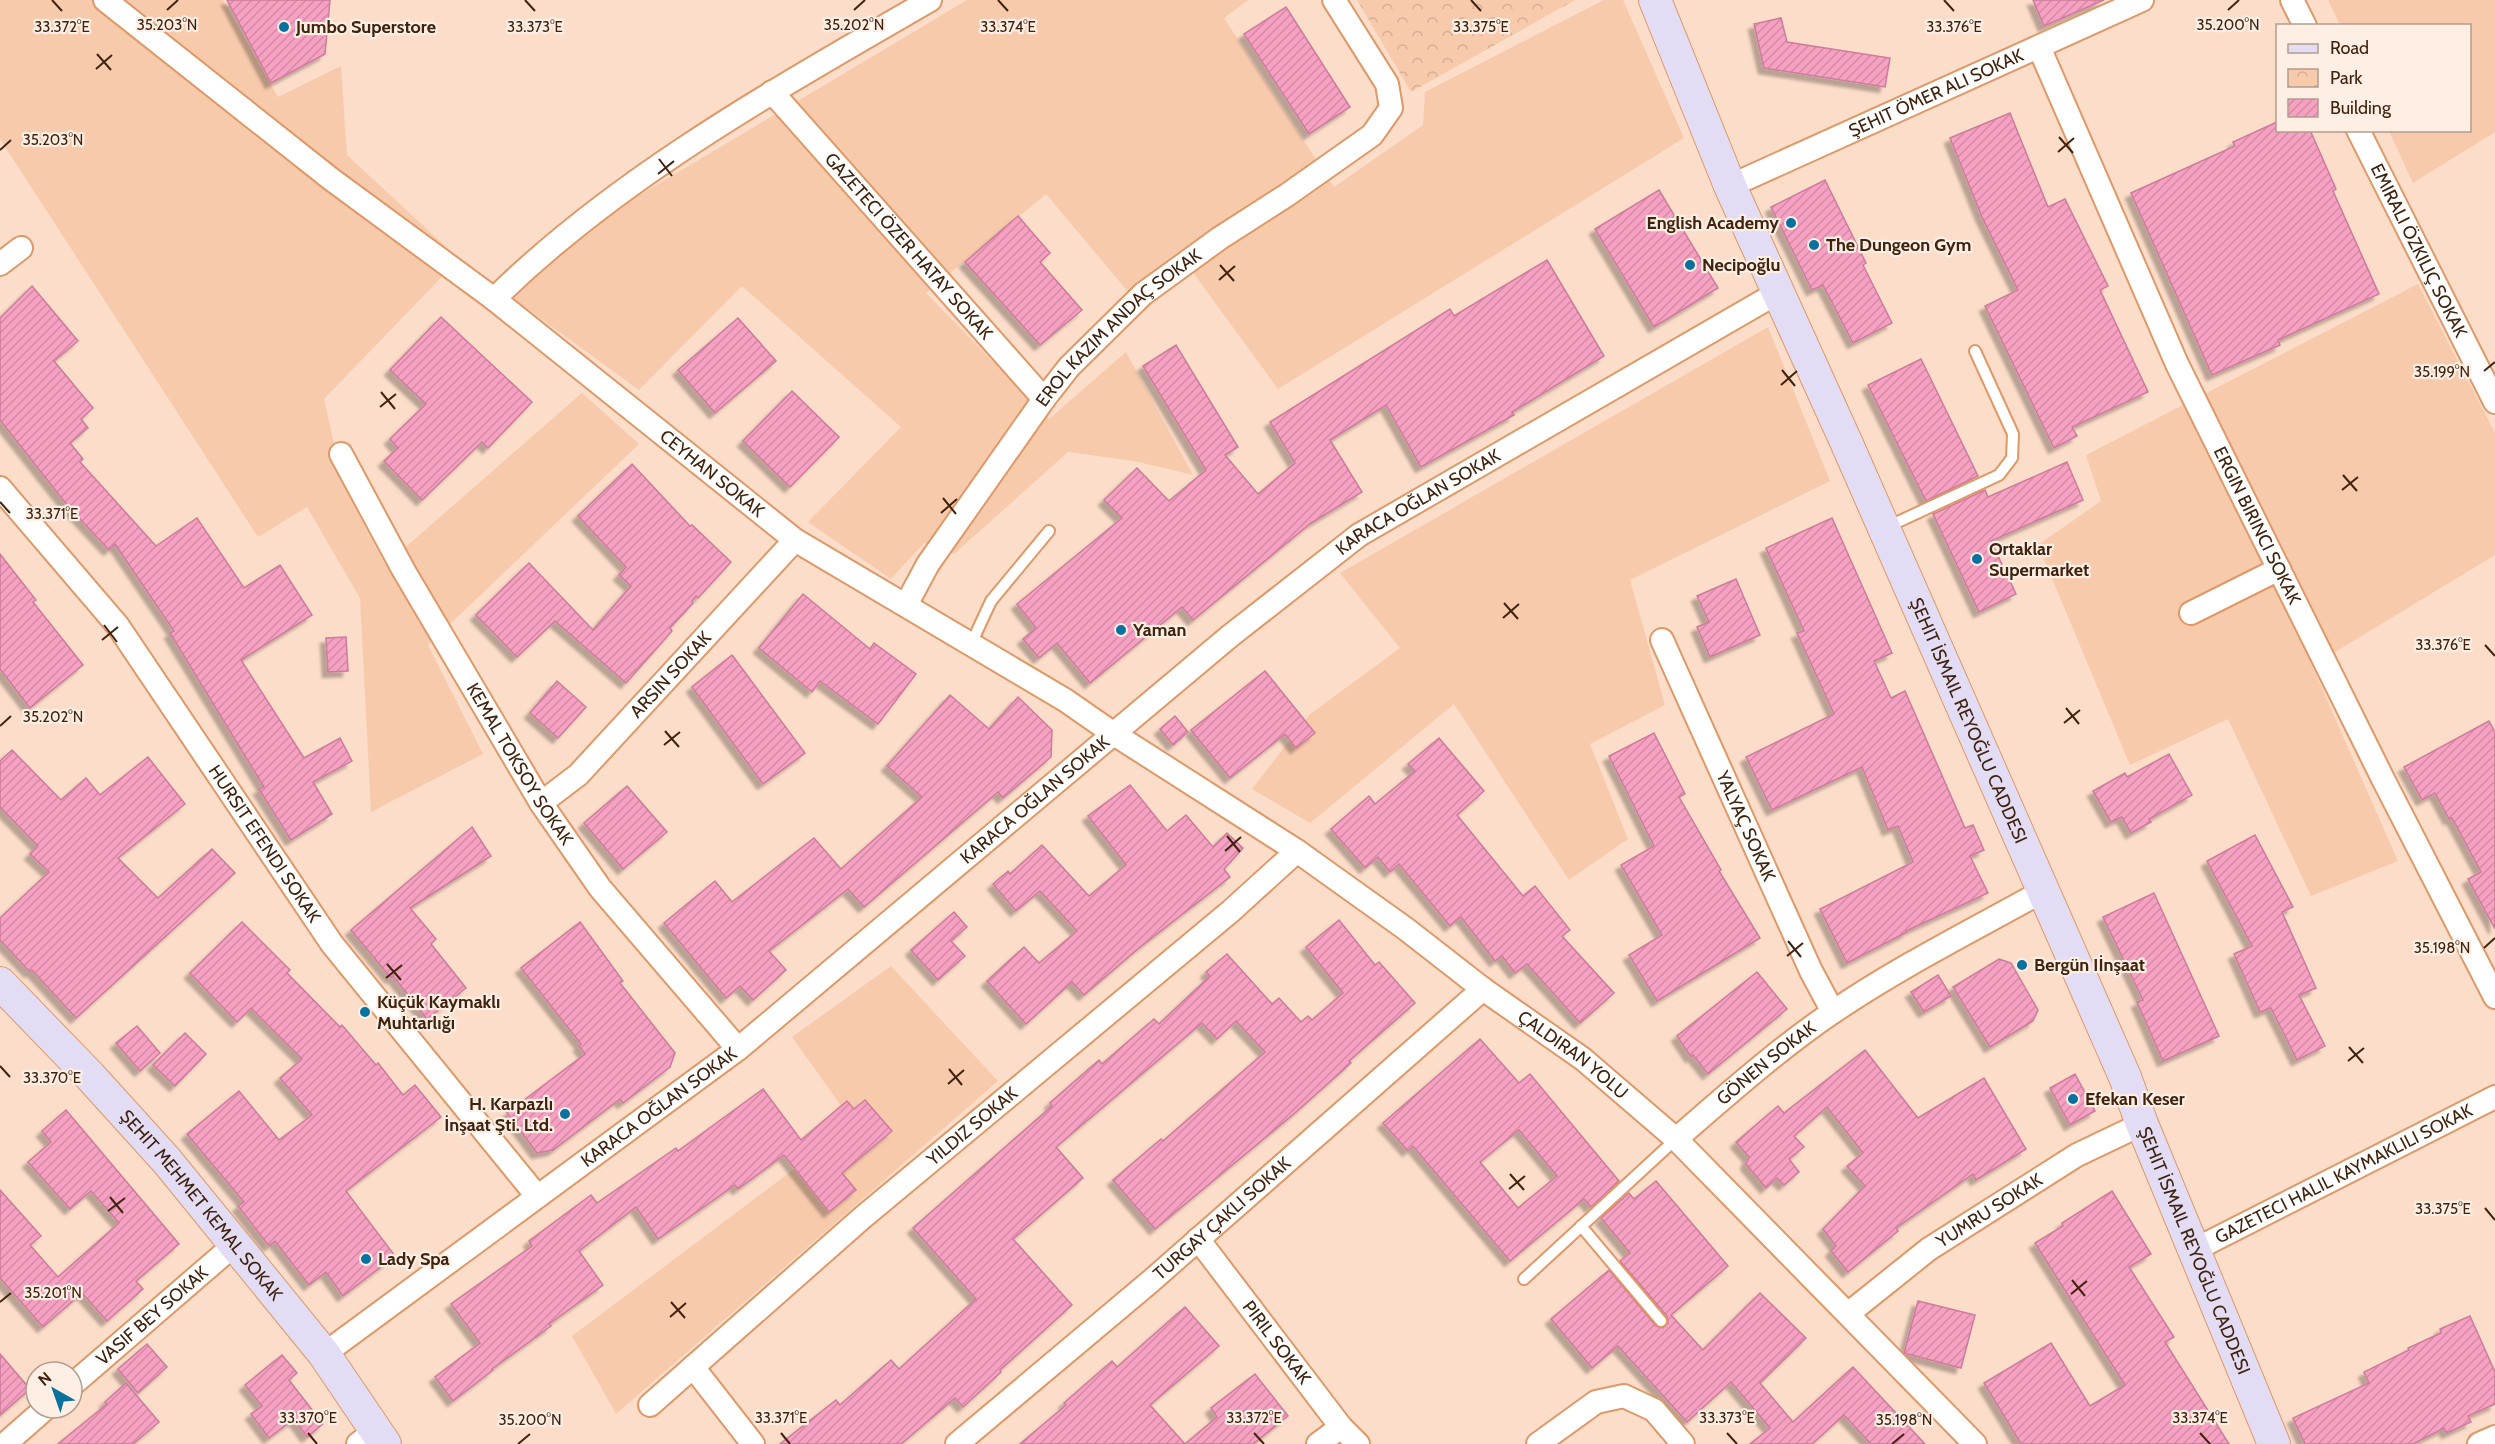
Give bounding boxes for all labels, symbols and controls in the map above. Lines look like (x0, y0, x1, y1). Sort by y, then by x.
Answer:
text: 35.203°N (137, 16, 197, 34)
place label: Jumbo Superstore (295, 16, 436, 38)
text: 35.202°N (824, 16, 884, 34)
text: 35.200°N (2196, 16, 2260, 34)
text: 33.372°E (34, 18, 90, 36)
text: 33.373°E (507, 18, 563, 36)
text: 33.374°E (980, 18, 1036, 36)
text: 33.375°E (1453, 18, 1509, 36)
text: 33.376°E (1926, 18, 1982, 36)
marker: Jumbo Superstore (277, 20, 291, 34)
legend (2276, 24, 2471, 132)
text: Road (2330, 37, 2369, 59)
street label: ŞEHIT ÖMER ALI SOKAK (1845, 44, 2028, 142)
text: Park (2330, 67, 2363, 89)
text: Building (2330, 97, 2392, 119)
text: 35.203°N (23, 131, 83, 149)
street label: GAZETECI ÖZER HATAY SOKAK (820, 148, 998, 345)
street label: EMIRALI ÖZKILIÇ SOKAK (2366, 160, 2472, 342)
place label: English Academy (1647, 212, 1779, 234)
marker: English Academy (1784, 216, 1798, 230)
place label: The Dungeon Gym (1826, 234, 1971, 256)
marker: The Dungeon Gym (1807, 238, 1821, 252)
street label: EROL KAZIM ANDAÇ SOKAK (1031, 244, 1206, 411)
place label: Necipoğlu (1702, 254, 1780, 276)
marker: Necipoğlu (1683, 258, 1697, 272)
text: 35.199°N (2414, 363, 2470, 381)
street label: CEYHAN SOKAK (655, 425, 769, 523)
street label: ERGIN BIRINCI SOKAK (2209, 443, 2306, 609)
street label: KARACA OĞLAN SOKAK (1331, 444, 1505, 560)
text: 33.371°E (26, 505, 78, 523)
place label: Ortaklar Supermarket (1989, 538, 2089, 581)
marker: Ortaklar Supermarket (1970, 552, 1984, 566)
street label: ŞEHIT İSMAIL REYOĞLU CADDESI (1905, 595, 2032, 847)
place label: Yaman (1132, 619, 1186, 641)
marker: Yaman (1114, 623, 1128, 637)
street label: ARSIN SOKAK (625, 626, 717, 722)
text: 33.376°E (2415, 636, 2471, 654)
street label: KEMAL TOKSOY SOKAK (462, 679, 578, 850)
text: 35.202°N (23, 708, 83, 726)
street label: KARACA OĞLAN SOKAK (956, 730, 1115, 869)
street label: HURSIT EFENDI SOKAK (204, 761, 326, 927)
street label: YALYAÇ SOKAK (1711, 767, 1780, 885)
text: 35.198°N (2414, 939, 2470, 957)
place label: Bergün Iİnşaat (2034, 954, 2145, 976)
marker: Bergün Iİnşaat (2015, 958, 2029, 972)
place label: Küçük Kaymaklı Muhtarlığı (377, 991, 500, 1034)
marker: Küçük Kaymaklı Muhtarlığı (358, 1005, 372, 1019)
street label: ÇALDIRAN YOLU (1513, 1006, 1632, 1104)
street label: GÖNEN SOKAK (1712, 1016, 1821, 1110)
street label: KARACA OĞLAN SOKAK (577, 1042, 742, 1172)
text: 33.370°E (23, 1069, 81, 1087)
street label: YILDIZ SOKAK (922, 1082, 1023, 1171)
place label: Efekan Keser (2085, 1088, 2185, 1110)
marker: Efekan Keser (2066, 1092, 2080, 1106)
place label: H. Karpazlı İnşaat Şti. Ltd. (444, 1093, 553, 1136)
street label: GAZETECI HALIL KAYMAKLILI SOKAK (2211, 1099, 2477, 1248)
street label: ŞEHIT MEHMET KEMAL SOKAK (115, 1105, 288, 1306)
marker: H. Karpazlı İnşaat Şti. Ltd. (558, 1107, 572, 1121)
street label: ŞEHIT İSMAIL REYOĞLU CADDESI (2133, 1123, 2255, 1378)
street label: TURGAY ÇAKLI SOKAK (1149, 1152, 1296, 1285)
street label: YUMRU SOKAK (1931, 1168, 2047, 1253)
text: 33.375°E (2415, 1200, 2471, 1218)
place label: Lady Spa (378, 1248, 450, 1270)
marker: Lady Spa (359, 1252, 373, 1266)
street label: VASIF BEY SOKAK (92, 1261, 213, 1370)
text: 35.201°N (24, 1284, 82, 1302)
street label: PIRIL SOKAK (1238, 1296, 1316, 1389)
north arrow (24, 1360, 84, 1420)
text: N (34, 1368, 55, 1390)
text: 33.370°E (279, 1409, 337, 1427)
text: 33.371°E (755, 1409, 807, 1427)
text: 33.372°E (1226, 1409, 1282, 1427)
text: 33.373°E (1699, 1409, 1755, 1427)
text: 33.374°E (2172, 1409, 2228, 1427)
text: 35.200°N (498, 1411, 562, 1429)
text: 35.198°N (1876, 1411, 1932, 1429)

